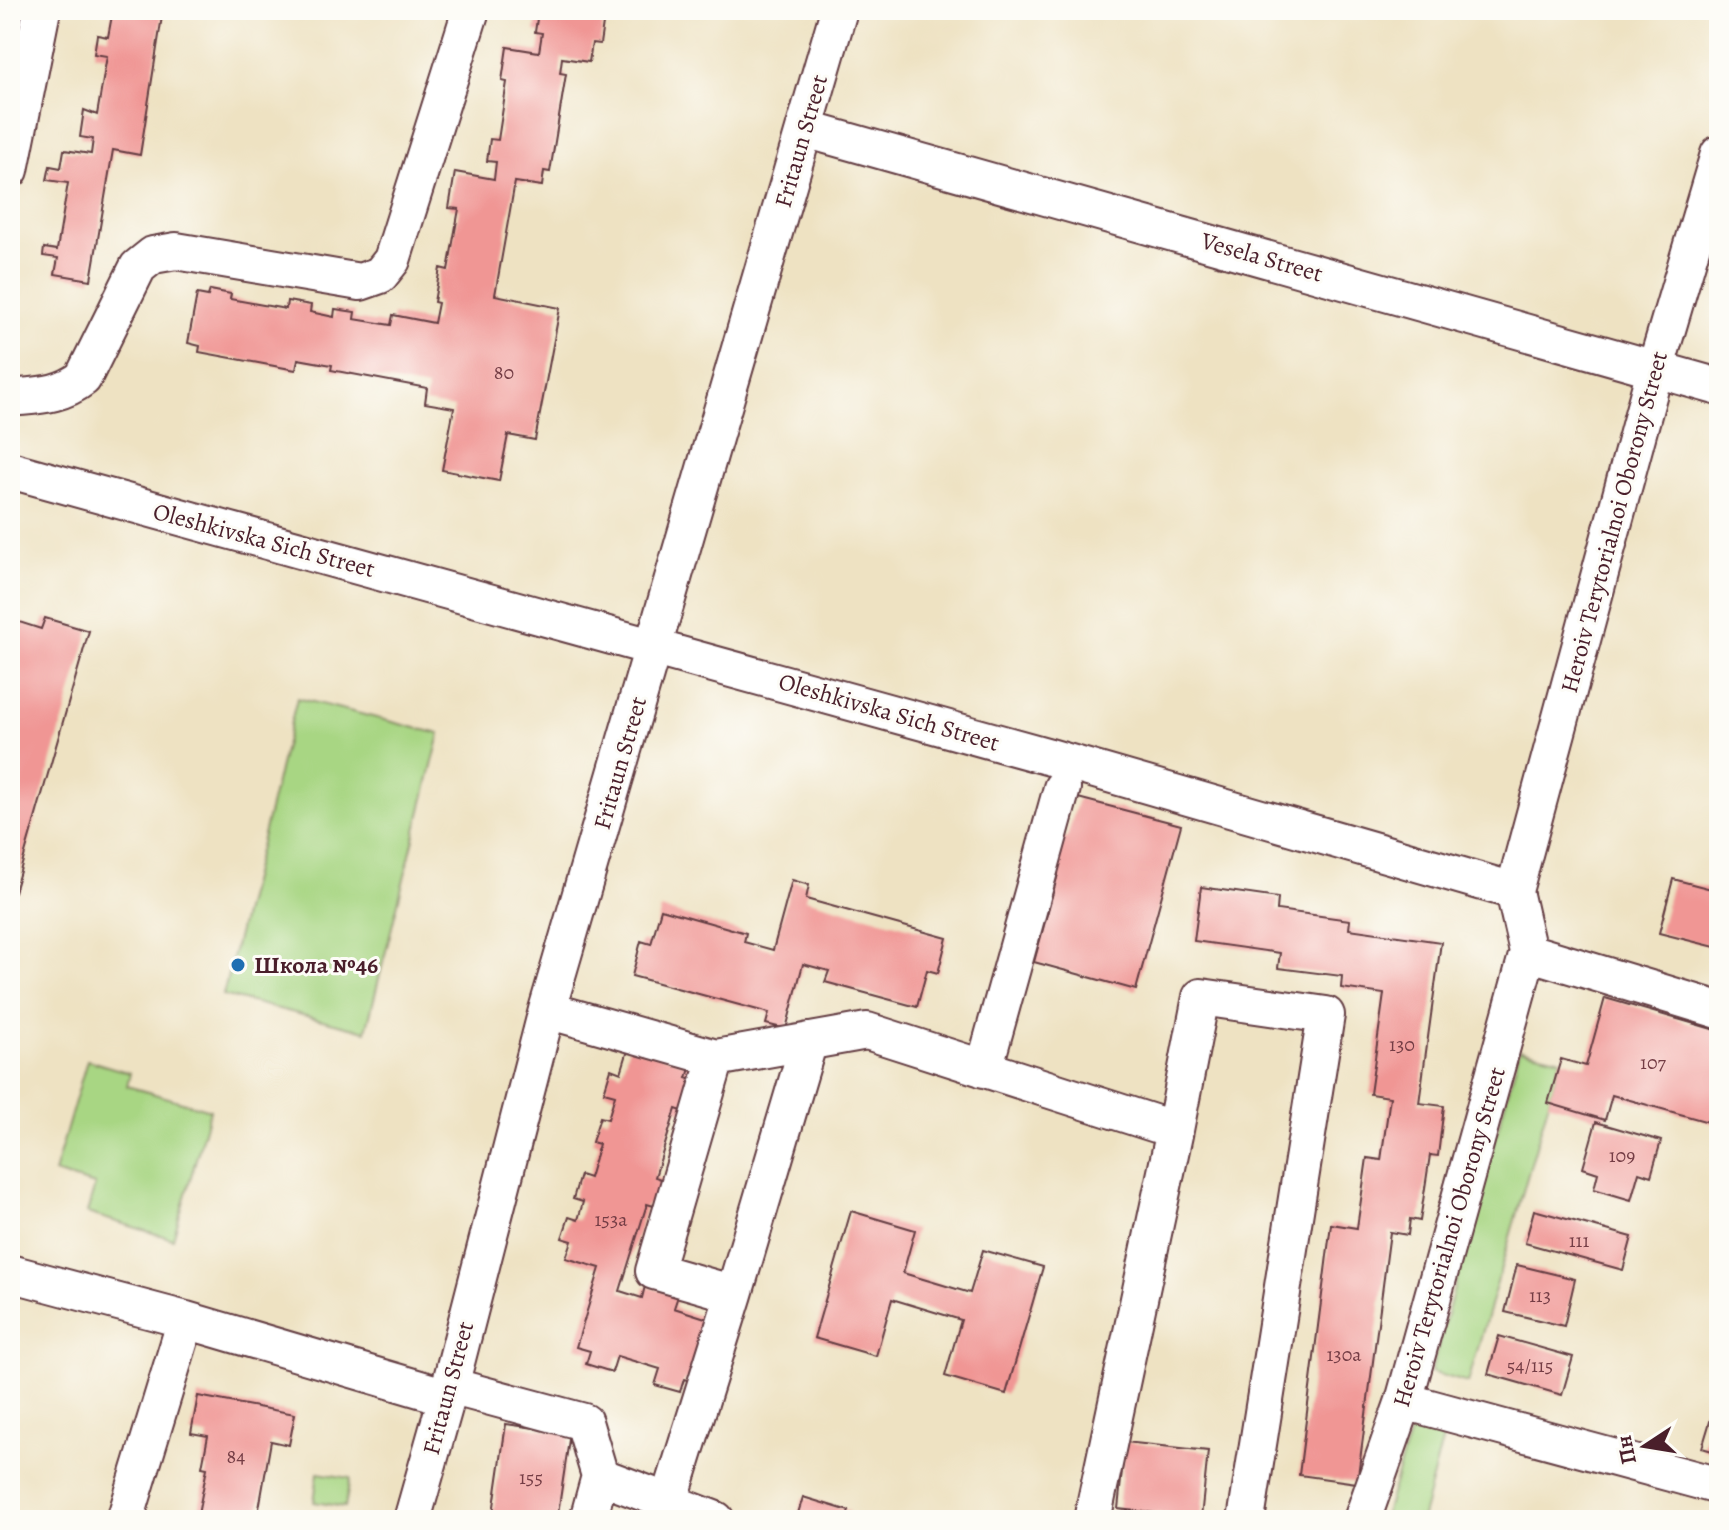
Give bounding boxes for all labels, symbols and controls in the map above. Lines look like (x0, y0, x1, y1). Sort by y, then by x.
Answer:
street label: Fritaun Street (767, 71, 835, 211)
street label: Vesela Street (1197, 224, 1326, 290)
street label: Heroiv Terytorialnoi Oborony Street (1553, 348, 1675, 696)
house number: 80 (494, 359, 514, 386)
street label: Oleshkivska Sich Street (150, 495, 378, 585)
street label: Oleshkivska Sich Street (775, 665, 1003, 759)
street label: Fritaun Street (586, 693, 654, 833)
place label: Школа №46 (254, 949, 378, 981)
marker: Школа №46 (229, 956, 247, 974)
house number: 130 (1389, 1031, 1415, 1058)
house number: 107 (1640, 1049, 1667, 1076)
street label: Heroiv Terytorialnoi Oborony Street (1385, 1063, 1513, 1411)
house number: 109 (1609, 1142, 1635, 1169)
house number: 153а (595, 1206, 628, 1233)
house number: 111 (1569, 1227, 1589, 1254)
house number: 113 (1529, 1282, 1551, 1309)
street label: Fritaun Street (415, 1318, 481, 1458)
house number: 130а (1326, 1341, 1362, 1368)
house number: 54/115 (1507, 1352, 1553, 1379)
north arrow (1605, 1406, 1685, 1486)
text: Пн (1609, 1433, 1644, 1467)
house number: 84 (227, 1443, 245, 1470)
house number: 155 (519, 1464, 543, 1491)

